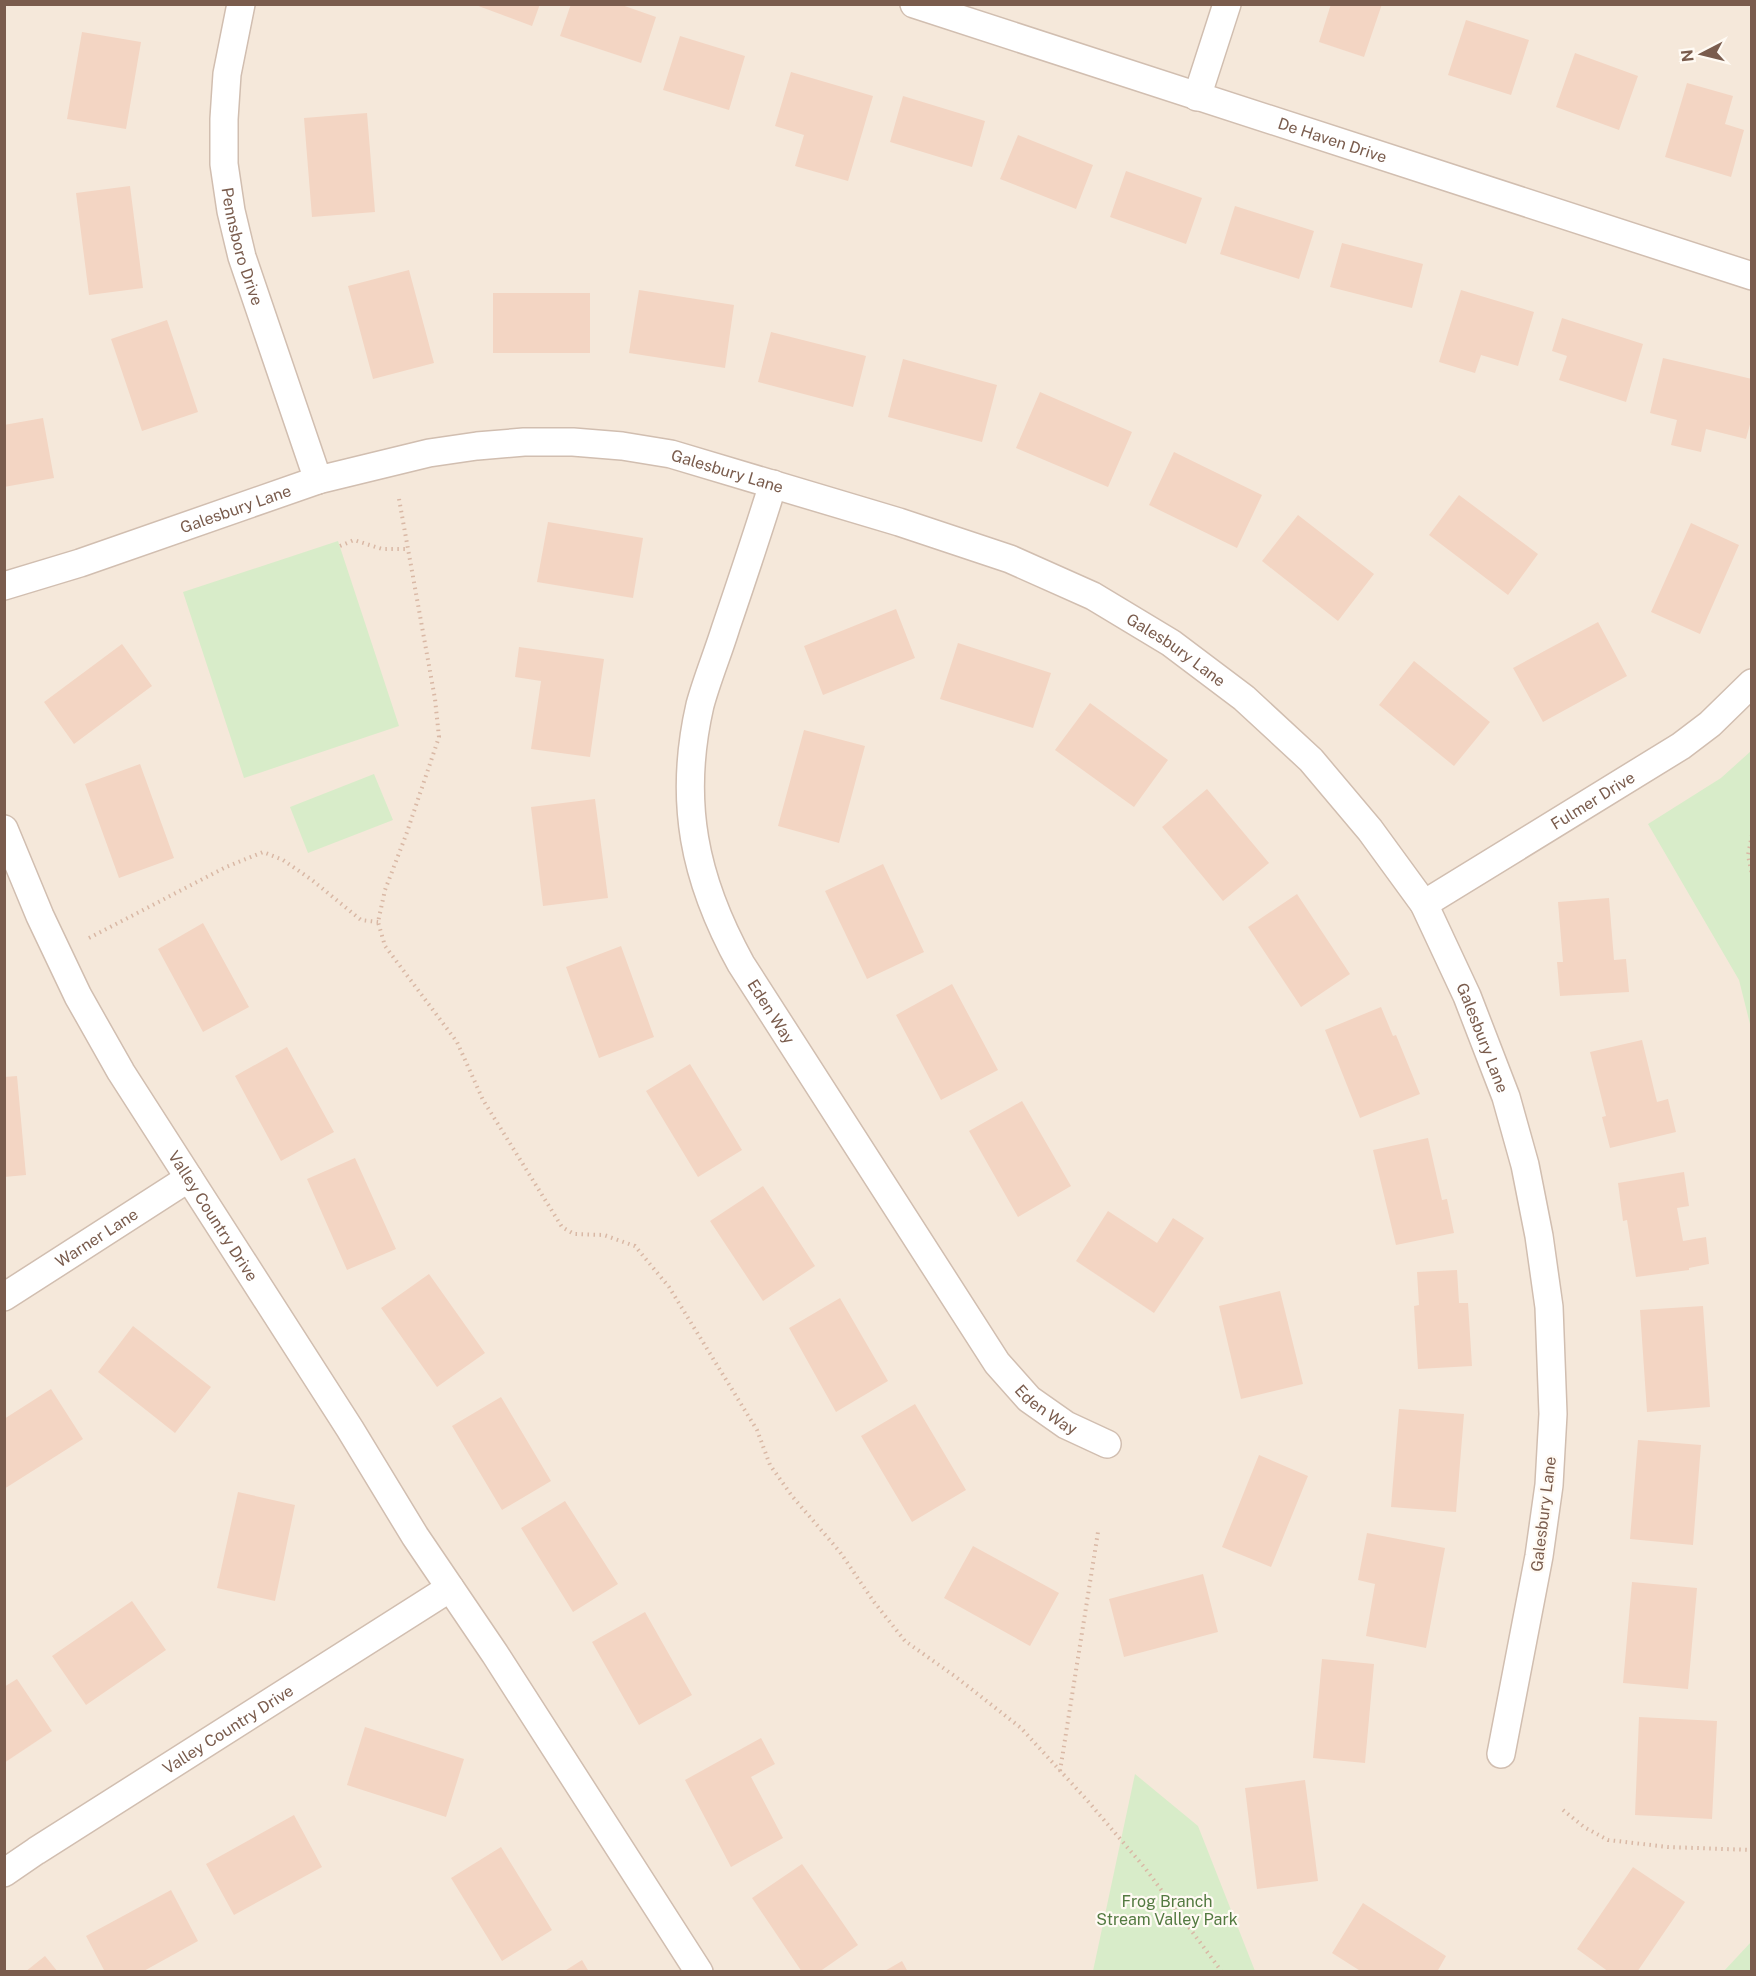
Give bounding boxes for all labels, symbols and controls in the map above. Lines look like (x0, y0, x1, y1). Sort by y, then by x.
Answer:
north arrow (1672, 24, 1732, 84)
text: N (1677, 48, 1698, 63)
street label: De Haven Drive (1276, 114, 1389, 167)
street label: Pennsboro Drive (218, 186, 267, 308)
street label: Galesbury Lane (669, 446, 786, 497)
street label: Galesbury Lane (178, 481, 294, 537)
street label: Galesbury Lane (1123, 609, 1229, 691)
street label: Fulmer Drive (1548, 768, 1638, 834)
street label: Eden Way (743, 976, 799, 1048)
street label: Galesbury Lane (1452, 980, 1512, 1095)
street label: Valley Country Drive (164, 1147, 262, 1285)
street label: Warner Lane (52, 1204, 142, 1271)
street label: Eden Way (1011, 1381, 1080, 1439)
street label: Galesbury Lane (1527, 1455, 1560, 1573)
street label: Valley Country Drive (159, 1681, 297, 1778)
park label: Frog Branch Stream Valley Park (1096, 1892, 1238, 1929)

